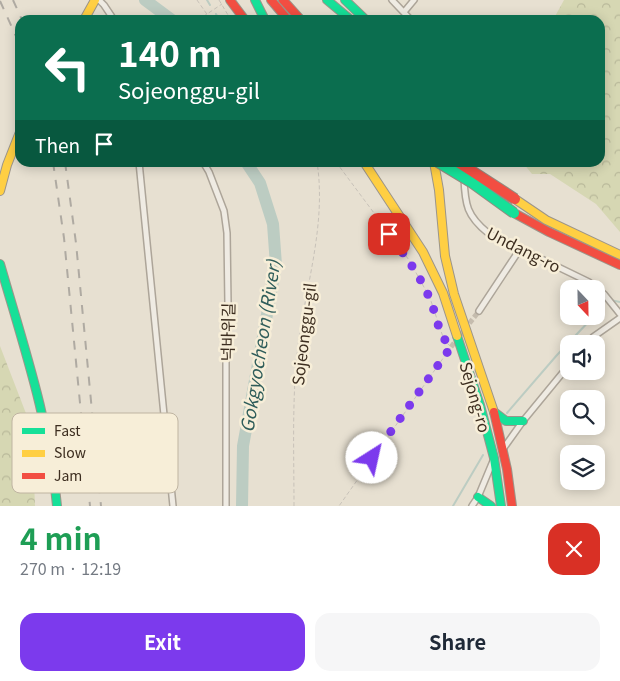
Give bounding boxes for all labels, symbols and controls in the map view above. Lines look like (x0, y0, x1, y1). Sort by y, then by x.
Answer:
text: 140 m (118, 26, 222, 77)
icon: left (35, 35, 100, 100)
text: Sojeonggu-gil (118, 73, 260, 105)
icon: arrive (90, 130, 118, 158)
text: Then (35, 131, 80, 158)
pin (368, 213, 410, 255)
icon: arrive (375, 220, 403, 248)
street label: Undang-ro (483, 220, 565, 278)
water label: Gokgyocheon (River) (233, 257, 286, 434)
north arrow (560, 280, 605, 325)
map controls (560, 280, 605, 490)
street label: Sojeonggu-gil (285, 281, 321, 387)
street label: 넉바위길 (214, 302, 240, 362)
button: sound (560, 335, 605, 380)
street label: Sejong-ro (454, 359, 498, 435)
button: search (560, 390, 605, 435)
legend (12, 413, 178, 493)
text: Fast (54, 420, 81, 440)
position arrow (345, 431, 397, 483)
text: Slow (54, 442, 86, 462)
button: layers (560, 445, 605, 490)
text: Jam (54, 465, 82, 485)
text: 4 min (20, 515, 102, 559)
button: close (548, 523, 600, 575)
text: 270 m · 12:19 (20, 556, 121, 580)
button: Exit (20, 613, 305, 671)
button: Share (315, 613, 600, 671)

